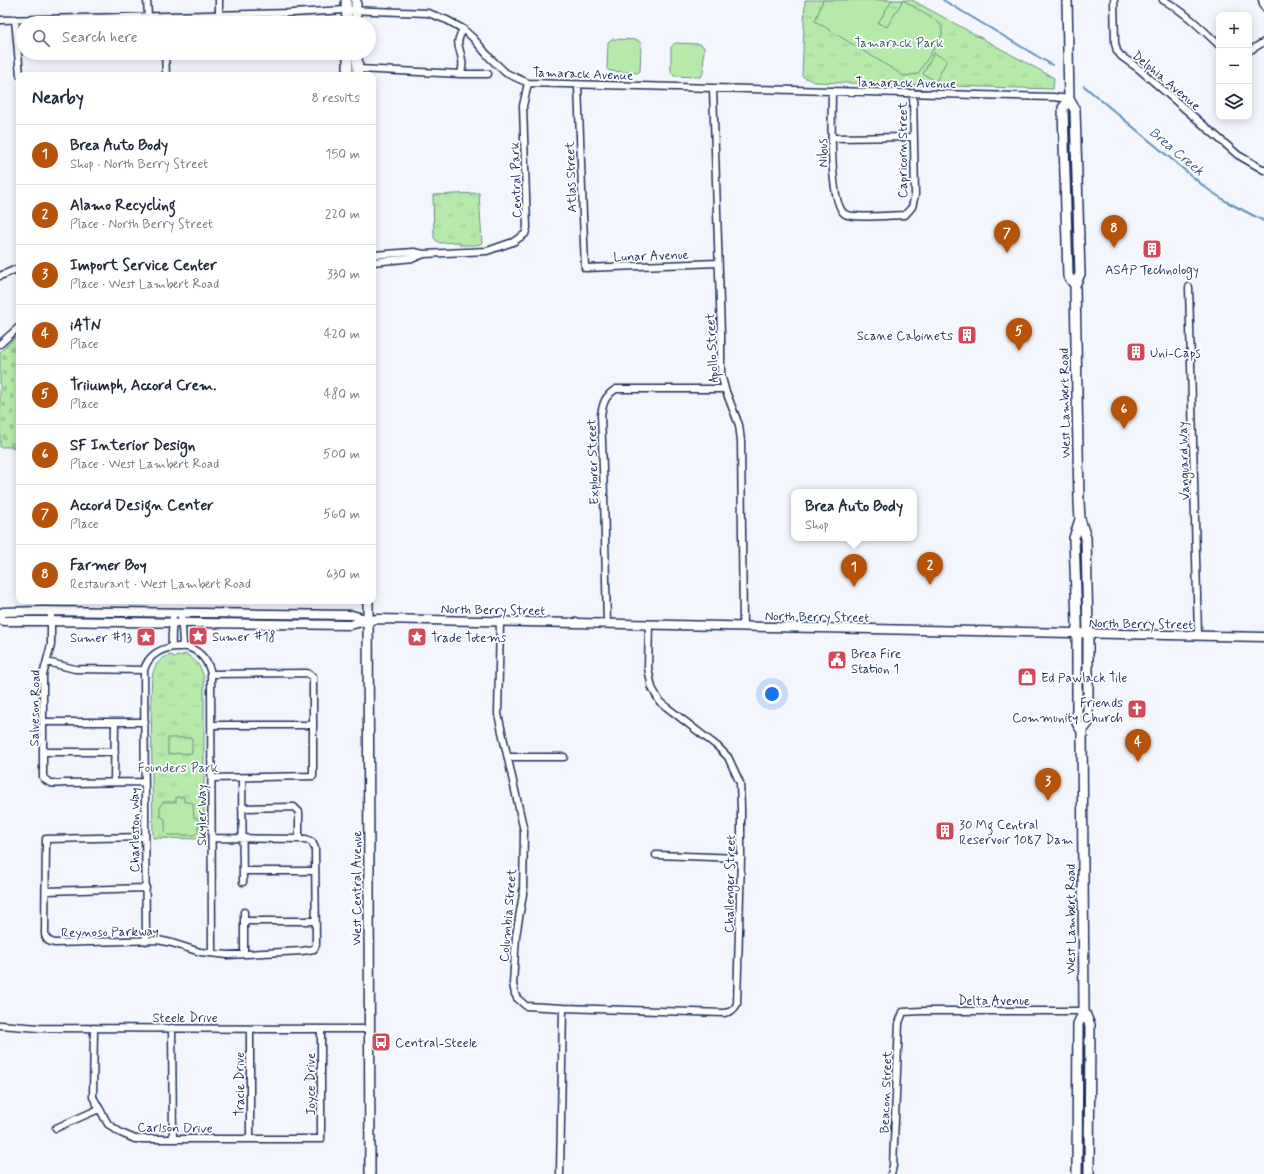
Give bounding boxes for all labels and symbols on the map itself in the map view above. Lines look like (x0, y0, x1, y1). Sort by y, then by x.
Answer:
park label: Tamarack Park (855, 35, 944, 52)
street label: Delphia Avenue (1128, 47, 1204, 115)
street label: Tamarack Avenue (532, 64, 634, 85)
street label: Tamarack Avenue (856, 74, 956, 93)
street label: Capricorn Street (895, 101, 912, 198)
water label: Brea Creek (1145, 124, 1208, 180)
street label: Nibus (815, 138, 832, 168)
street label: Central Park (507, 141, 526, 218)
street label: Atlas Street (562, 141, 581, 213)
pin: 8 (1101, 215, 1127, 248)
pin: 7 (994, 220, 1020, 253)
building icon: ASAP Technology (1141, 238, 1163, 260)
street label: Lunar Avenue (613, 247, 689, 266)
place label: ASAP Technology (1105, 262, 1199, 280)
street label: Apollo Street (702, 313, 724, 383)
pin: 5 (1006, 318, 1032, 351)
building icon: Scane Cabinets (956, 324, 978, 346)
place label: Scane Cabinets (857, 328, 953, 345)
building icon: Uni-Caps (1125, 341, 1147, 363)
place label: Uni-Caps (1150, 345, 1201, 362)
street label: West Lambert Road (1056, 348, 1075, 458)
pin: 6 (1111, 396, 1137, 429)
street label: Explorer Street (584, 419, 603, 505)
street label: Vanguard Way (1175, 421, 1195, 501)
pin: 2 (917, 552, 943, 585)
pin: 1 (841, 554, 867, 587)
street label: North Berry Street (441, 601, 545, 620)
street label: North Berry Street (765, 608, 869, 627)
street label: North Berry Street (1089, 615, 1193, 634)
place icon: Sumer #18 (187, 625, 209, 647)
place icon: Sumer #13 (135, 626, 157, 648)
place icon: Trade Totems (406, 626, 428, 648)
place label: Sumer #18 (212, 629, 276, 646)
place label: Sumer #13 (70, 630, 132, 647)
place label: Trade Totems (431, 630, 507, 647)
place label: Brea Fire Station 1 (851, 646, 901, 678)
public building icon: Brea Fire Station 1 (826, 649, 848, 671)
shop icon: Ed Pawlack Tile (1016, 666, 1038, 688)
street label: Salveson Road (26, 669, 45, 747)
place label: Ed Pawlack Tile (1041, 670, 1128, 687)
your location (762, 684, 782, 704)
place label: Friends Community Church (1012, 695, 1123, 727)
church icon: Friends Community Church (1126, 698, 1148, 720)
pin: 4 (1125, 729, 1151, 762)
park label: Founders Park (138, 760, 219, 777)
pin: 3 (1035, 768, 1061, 801)
street label: Skyler Way (194, 784, 211, 846)
street label: Charleston Way (127, 788, 144, 872)
place label: 30 Mg Central Reservoir 1087 Dam (959, 817, 1073, 849)
building icon: 30 Mg Central Reservoir 1087 Dam (934, 820, 956, 842)
street label: West Central Avenue (349, 831, 366, 945)
street label: Challenger Street (721, 834, 741, 933)
street label: West Lambert Road (1063, 864, 1080, 974)
street label: Columbia Street (496, 867, 521, 963)
street label: Reynoso Parkway (61, 923, 159, 942)
street label: Delta Avenue (958, 993, 1030, 1010)
street label: Steele Drive (152, 1010, 218, 1027)
bus stop icon: Central-Steele (370, 1031, 392, 1053)
place label: Central-Steele (395, 1035, 477, 1052)
street label: Beacon Street (877, 1050, 896, 1134)
street label: Tracie Drive (232, 1052, 249, 1116)
street label: Joyce Drive (303, 1053, 320, 1115)
street label: Carlson Drive (137, 1119, 213, 1138)

